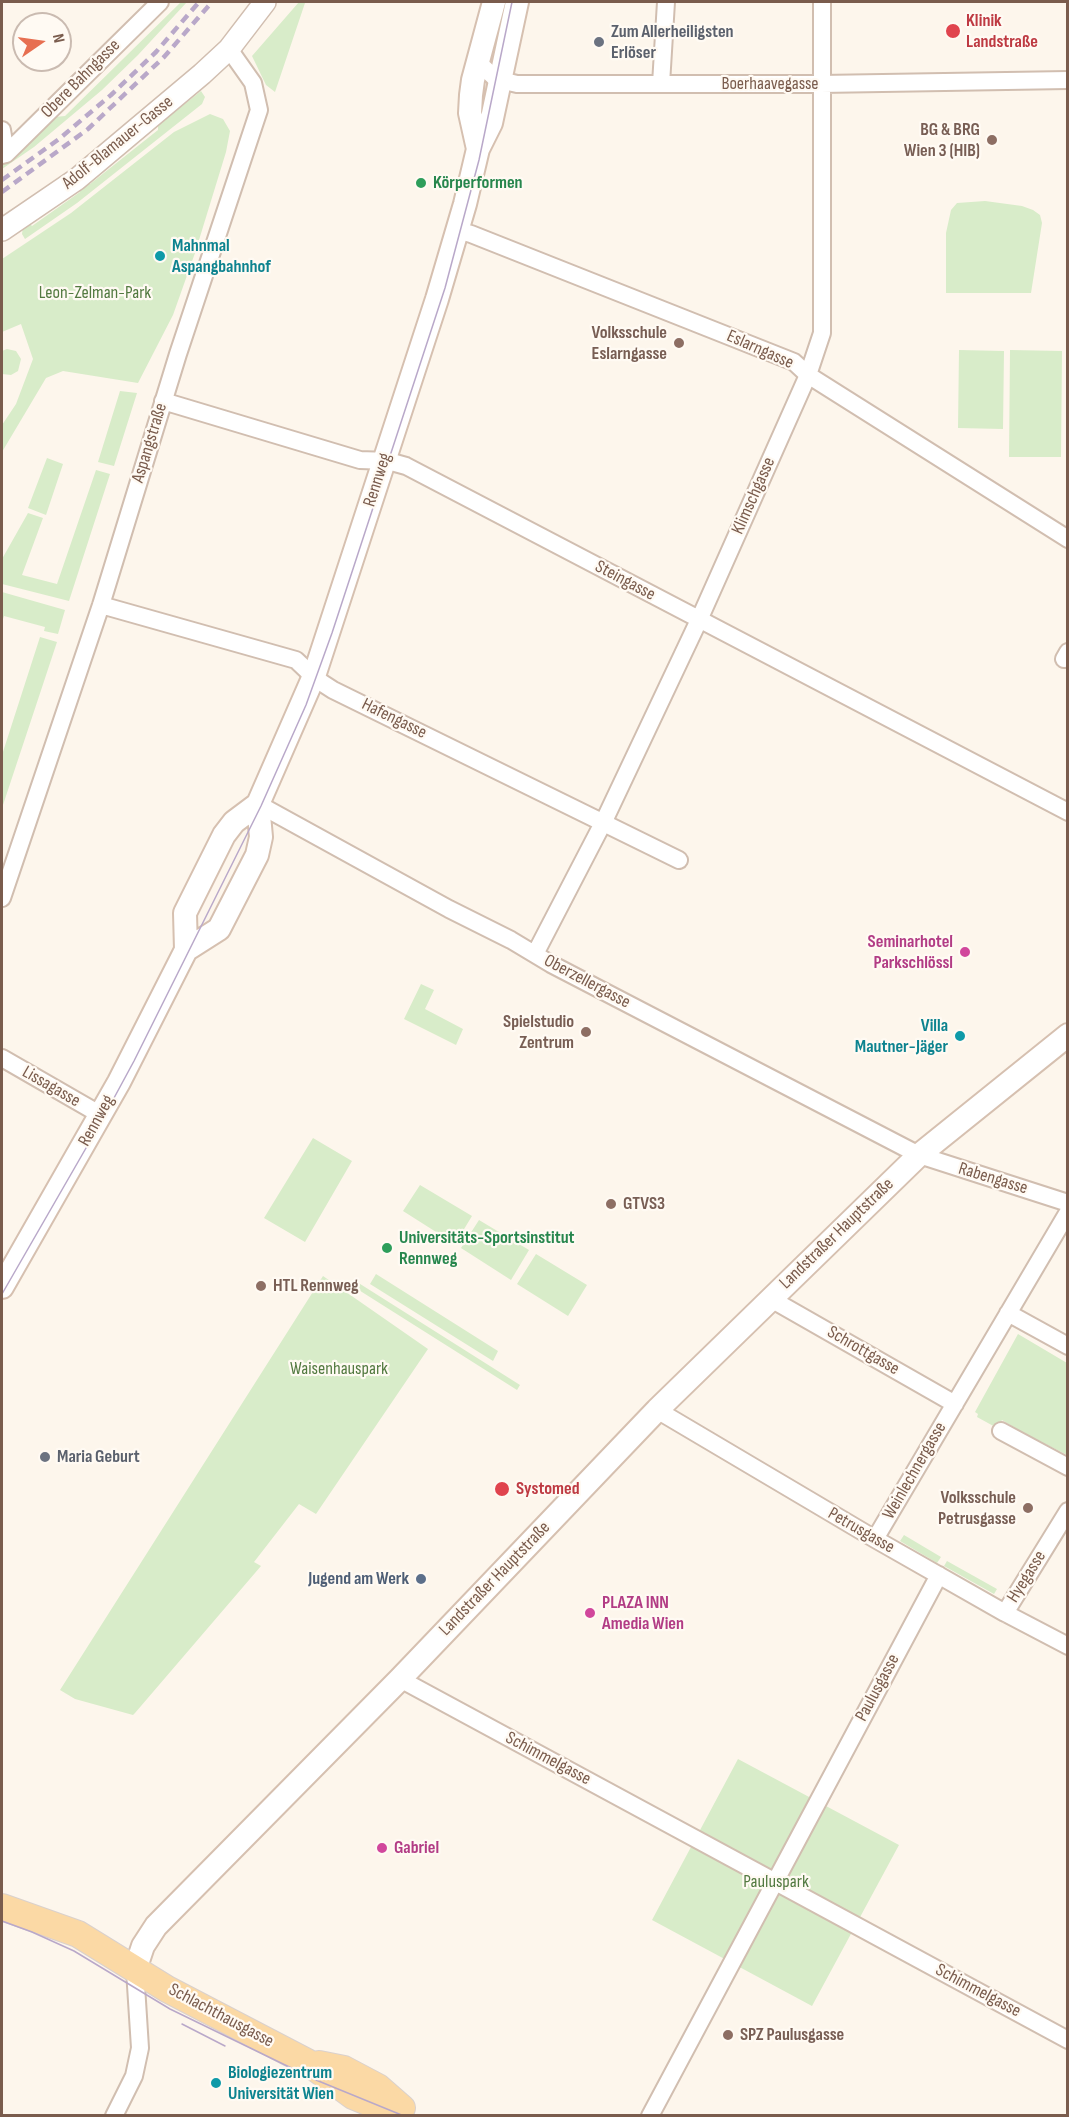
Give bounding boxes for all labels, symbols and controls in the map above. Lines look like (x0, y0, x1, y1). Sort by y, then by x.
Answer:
place label: Klinik Landstraße (966, 10, 1038, 52)
north arrow (12, 12, 72, 72)
place label: Zum Allerheiligsten Erlöser (611, 21, 734, 63)
marker: Klinik Landstraße (944, 22, 962, 40)
text: N (48, 32, 68, 45)
street label: Obere Bahngasse (37, 35, 125, 123)
marker: Zum Allerheiligsten Erlöser (592, 35, 606, 49)
street label: Boerhaavegasse (721, 73, 819, 95)
street label: Adolf-Blamauer-Gasse (58, 92, 178, 194)
place label: BG & BRG Wien 3 (HIB) (904, 119, 980, 162)
marker: BG & BRG Wien 3 (HIB) (985, 133, 999, 147)
place label: Körperformen (433, 172, 523, 194)
marker: Körperformen (414, 176, 428, 190)
place label: Mahnmal Aspangbahnhof (172, 235, 271, 278)
marker: Mahnmal Aspangbahnhof (153, 249, 167, 263)
park label: Leon-Zelman-Park (39, 282, 151, 304)
place label: Volksschule Eslarngasse (592, 322, 667, 364)
street label: Eslarngasse (723, 326, 797, 374)
marker: Volksschule Eslarngasse (672, 336, 686, 350)
street label: Aspangstraße (128, 401, 172, 485)
street label: Rennweg (359, 450, 397, 510)
street label: Klimschgasse (727, 454, 781, 538)
street label: Steingasse (591, 556, 659, 606)
street label: Hafengasse (358, 694, 430, 744)
place label: Seminarhotel Parkschlössl (868, 931, 953, 974)
marker: Seminarhotel Parkschlössl (958, 945, 972, 959)
street label: Oberzellergasse (540, 950, 634, 1014)
place label: Spielstudio Zentrum (503, 1011, 574, 1054)
place label: Villa Mautner-Jäger (855, 1015, 948, 1058)
marker: Spielstudio Zentrum (579, 1025, 593, 1039)
marker: Villa Mautner-Jäger (953, 1029, 967, 1043)
street label: Lissagasse (18, 1062, 84, 1112)
street label: Rennweg (74, 1092, 120, 1150)
street label: Rabengasse (956, 1158, 1030, 1200)
street label: Landstraßer Hauptstraße (775, 1174, 899, 1294)
place label: GTVS3 (623, 1193, 665, 1215)
marker: GTVS3 (604, 1197, 618, 1211)
place label: Universitäts-Sportsinstitut Rennweg (399, 1227, 574, 1270)
marker: Universitäts-Sportsinstitut Rennweg (380, 1241, 394, 1255)
place label: HTL Rennweg (273, 1275, 359, 1297)
marker: HTL Rennweg (254, 1279, 268, 1293)
street label: Schrottgasse (823, 1322, 903, 1380)
park label: Waisenhauspark (290, 1358, 388, 1380)
street label: Weinlechnergasse (878, 1419, 952, 1523)
place label: Maria Geburt (57, 1446, 140, 1468)
marker: Maria Geburt (38, 1450, 52, 1464)
place label: Systomed (516, 1478, 580, 1500)
marker: Systomed (493, 1480, 511, 1498)
place label: Volksschule Petrusgasse (938, 1487, 1016, 1530)
marker: Volksschule Petrusgasse (1021, 1501, 1035, 1515)
street label: Petrusgasse (824, 1503, 898, 1559)
street label: Landstraßer Hauptstraße (435, 1517, 555, 1641)
street label: Hyegasse (1003, 1547, 1051, 1607)
place label: Jugend am Werk (308, 1568, 409, 1590)
marker: Jugend am Werk (414, 1572, 428, 1586)
place label: PLAZA INN Amedia Wien (602, 1592, 684, 1634)
marker: PLAZA INN Amedia Wien (583, 1606, 597, 1620)
street label: Paulusgasse (851, 1651, 905, 1725)
street label: Schimmelgasse (502, 1728, 594, 1790)
place label: Gabriel (394, 1837, 439, 1859)
marker: Gabriel (375, 1841, 389, 1855)
park label: Pauluspark (743, 1871, 809, 1893)
street label: Schimmelgasse (932, 1960, 1024, 2022)
street label: Schlachthausgasse (165, 1979, 277, 2053)
place label: SPZ Paulusgasse (740, 2024, 844, 2046)
marker: SPZ Paulusgasse (721, 2028, 735, 2042)
place label: Biologiezentrum Universität Wien (228, 2062, 334, 2104)
marker: Biologiezentrum Universität Wien (209, 2076, 223, 2090)

